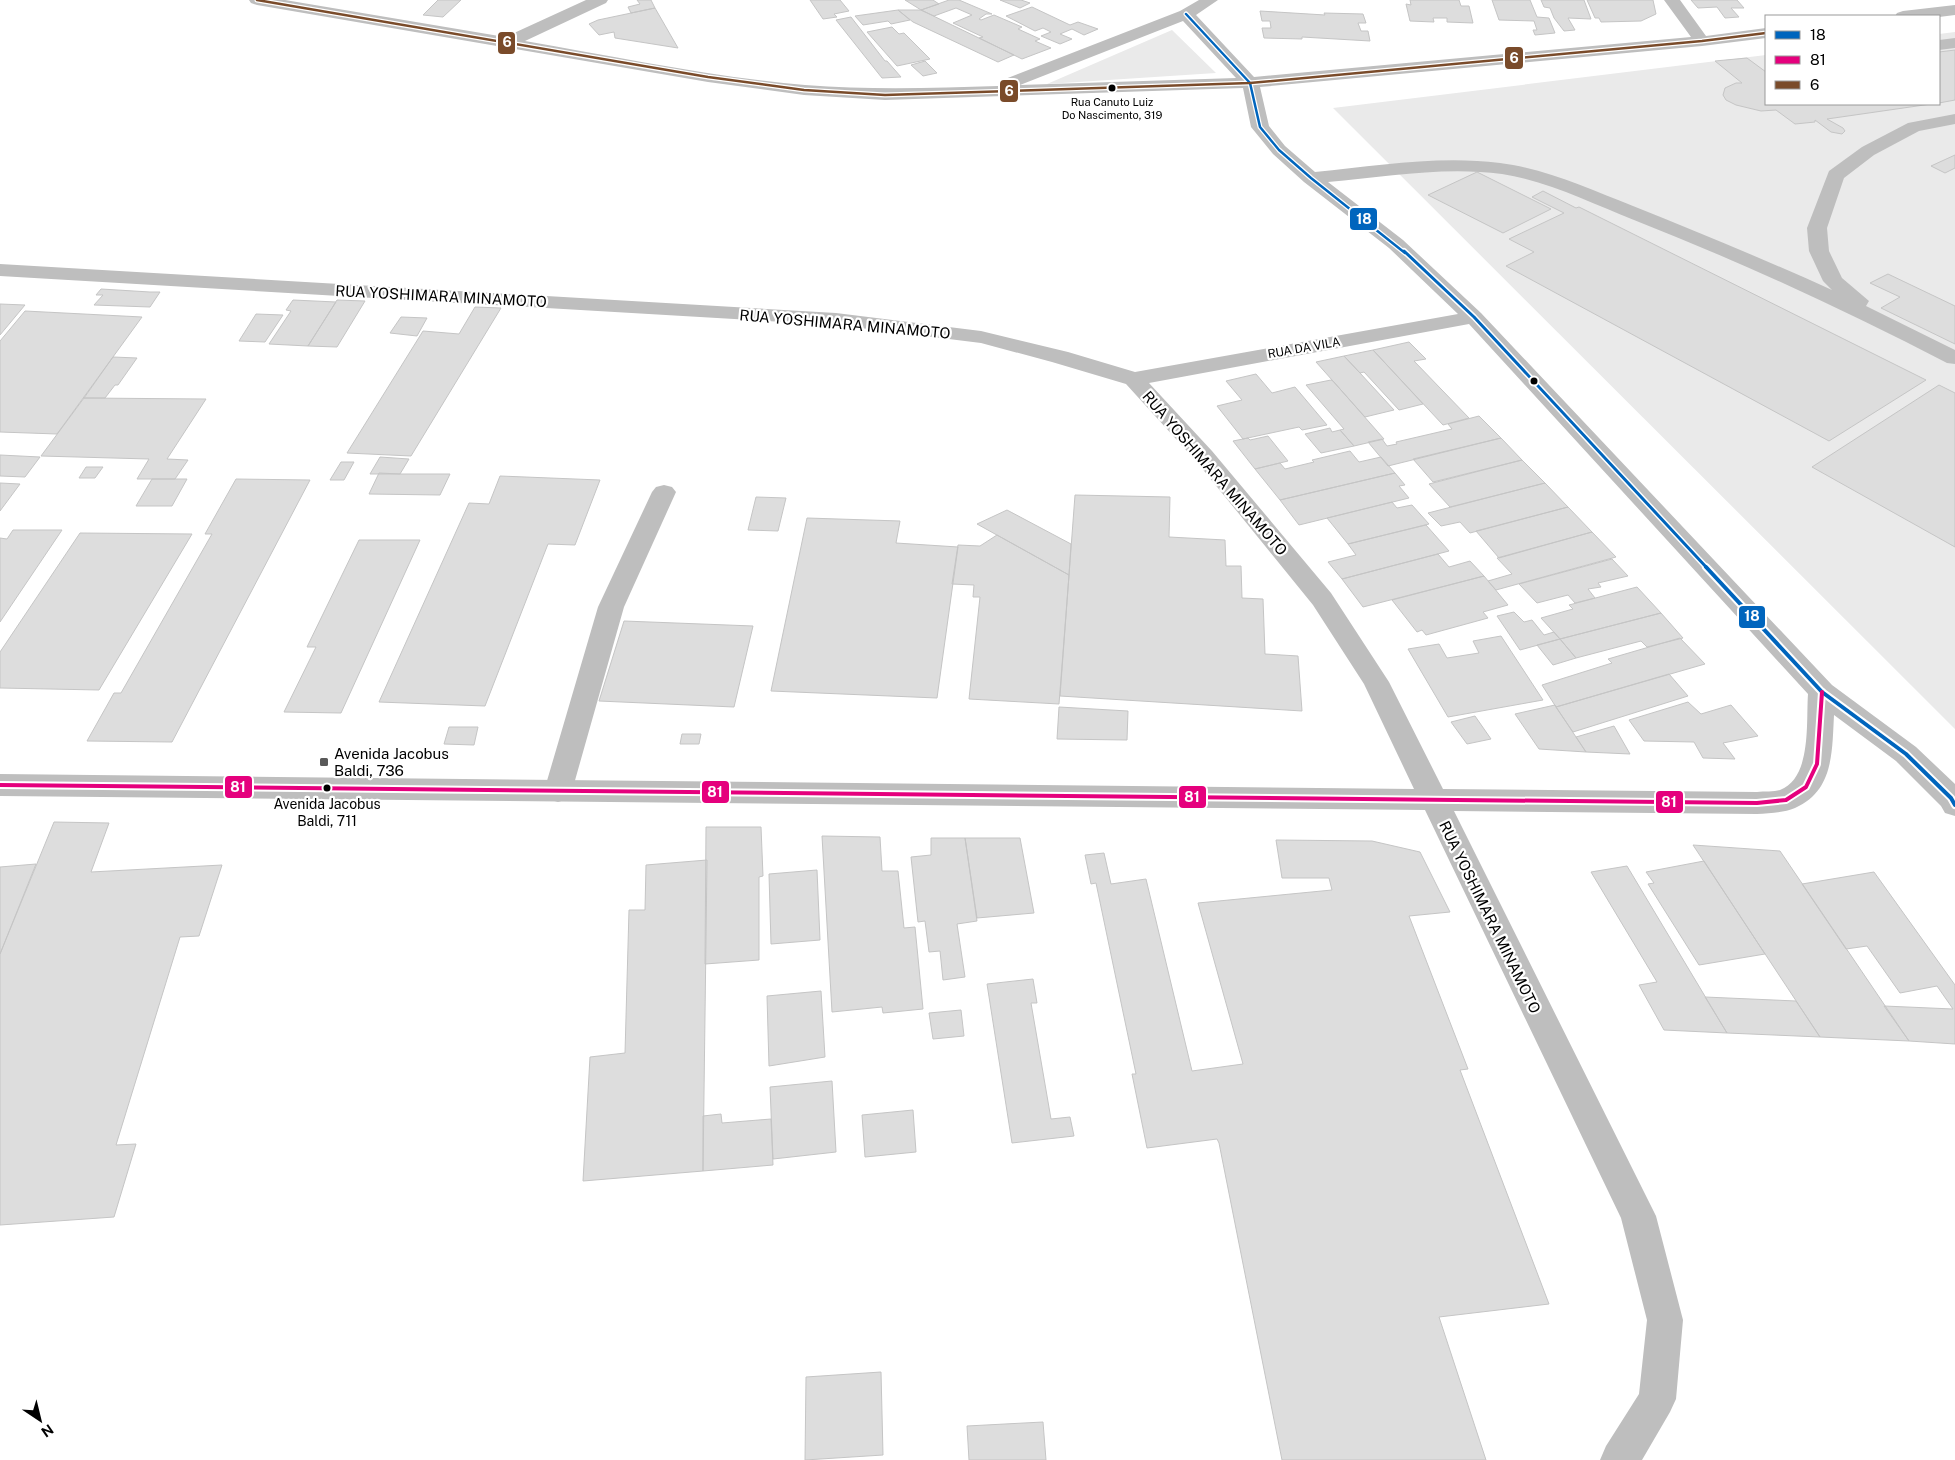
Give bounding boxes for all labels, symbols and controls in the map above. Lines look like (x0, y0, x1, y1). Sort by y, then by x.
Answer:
legend (1765, 15, 1940, 105)
text: 18 (1810, 26, 1826, 43)
line badge: 6 (497, 31, 516, 55)
text: 6 (502, 34, 512, 50)
line badge: 6 (1504, 46, 1524, 70)
text: 6 (1509, 50, 1519, 66)
text: 81 (1810, 51, 1826, 68)
text: 6 (1810, 76, 1819, 93)
line badge: 6 (999, 79, 1019, 103)
text: 6 (1004, 83, 1014, 99)
marker: Rua Canuto Luiz Do Nascimento, 319 (1107, 83, 1117, 93)
place label: Rua Canuto Luiz Do Nascimento, 319 (1062, 96, 1163, 121)
line badge: 18 (1349, 207, 1378, 231)
text: 18 (1356, 211, 1372, 227)
street label: RUA YOSHIMARA MINAMOTO (335, 282, 547, 310)
street label: RUA YOSHIMARA MINAMOTO (739, 306, 951, 342)
street label: RUA DA VILA (1267, 335, 1342, 361)
unlabelled marker (1529, 376, 1539, 386)
street label: RUA YOSHIMARA MINAMOTO (1139, 388, 1291, 558)
line badge: 18 (1738, 605, 1766, 629)
text: 18 (1744, 608, 1760, 624)
place label: Avenida Jacobus Baldi, 736 (334, 745, 449, 779)
marker: Avenida Jacobus Baldi, 736 (318, 756, 330, 768)
line badge: 81 (224, 775, 253, 799)
text: 81 (230, 779, 246, 795)
line badge: 81 (701, 780, 730, 804)
marker: Avenida Jacobus Baldi, 711 (322, 783, 332, 793)
text: 81 (707, 784, 723, 800)
line badge: 81 (1178, 785, 1207, 809)
text: 81 (1184, 789, 1200, 805)
line badge: 81 (1655, 790, 1684, 814)
text: 81 (1661, 794, 1677, 810)
place label: Avenida Jacobus Baldi, 711 (273, 796, 381, 829)
street label: RUA YOSHIMARA MINAMOTO (1436, 818, 1544, 1016)
north arrow (15, 1395, 65, 1445)
text: N (38, 1421, 57, 1440)

